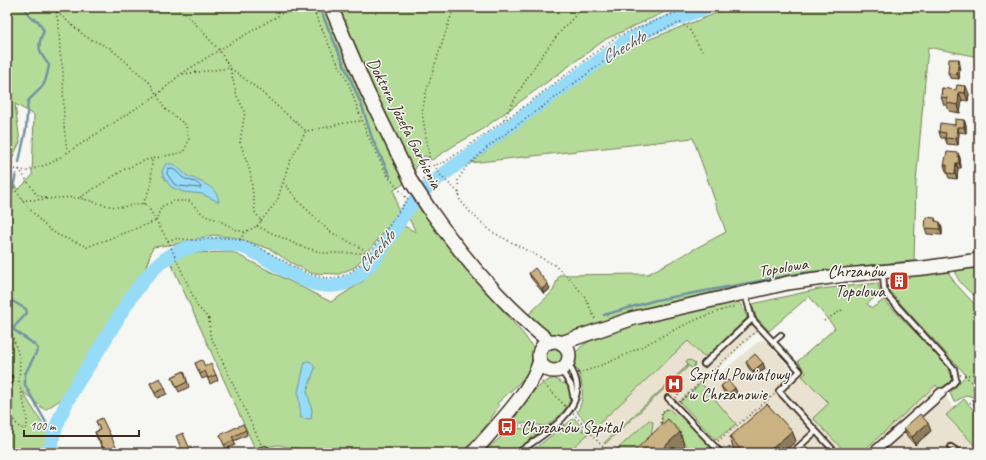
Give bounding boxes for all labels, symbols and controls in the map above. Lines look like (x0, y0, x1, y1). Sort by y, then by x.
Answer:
water label: Chechło (597, 24, 651, 68)
street label: Doktora Józefa Garbienia (362, 54, 447, 194)
water label: Chechło (352, 224, 401, 276)
street label: Topolowa (757, 253, 811, 282)
place label: Chrzanów Topolowa (828, 261, 887, 302)
building icon: Chrzanów Topolowa (888, 270, 910, 292)
place label: Szpital Powiatowy w Chrzanowie (688, 364, 791, 405)
hospital icon: Szpital Powiatowy w Chrzanowie (663, 373, 685, 395)
scale bar (24, 412, 139, 438)
bus stop icon: Chrzanów Szpital (496, 416, 518, 438)
place label: Chrzanów Szpital (521, 417, 624, 438)
text: 100 m (30, 418, 57, 434)

